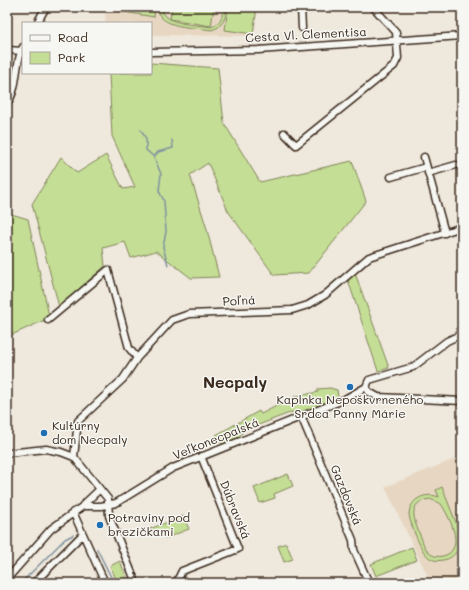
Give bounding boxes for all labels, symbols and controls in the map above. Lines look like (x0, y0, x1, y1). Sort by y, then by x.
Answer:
legend (22, 22, 152, 74)
street label: Cesta Vl. Clementisa (245, 23, 367, 45)
text: Road (58, 29, 88, 45)
text: Park (58, 49, 85, 65)
street label: Poľná (222, 291, 256, 309)
district label: Necpaly (203, 371, 267, 392)
marker: Kaplnka Nepoškvrneného Srdca Panny Márie (345, 382, 355, 392)
place label: Kaplnka Nepoškvrneného Srdca Panny Márie (277, 391, 423, 421)
street label: Veľkonecpalská (170, 413, 261, 463)
place label: Kultúrny dom Necpaly (52, 417, 128, 447)
marker: Kultúrny dom Necpaly (39, 428, 49, 438)
street label: Gazdovská (328, 462, 366, 527)
street label: Dúbravská (217, 478, 255, 541)
place label: Potraviny pod brezičkami (108, 509, 191, 539)
marker: Potraviny pod brezičkami (95, 520, 105, 530)

